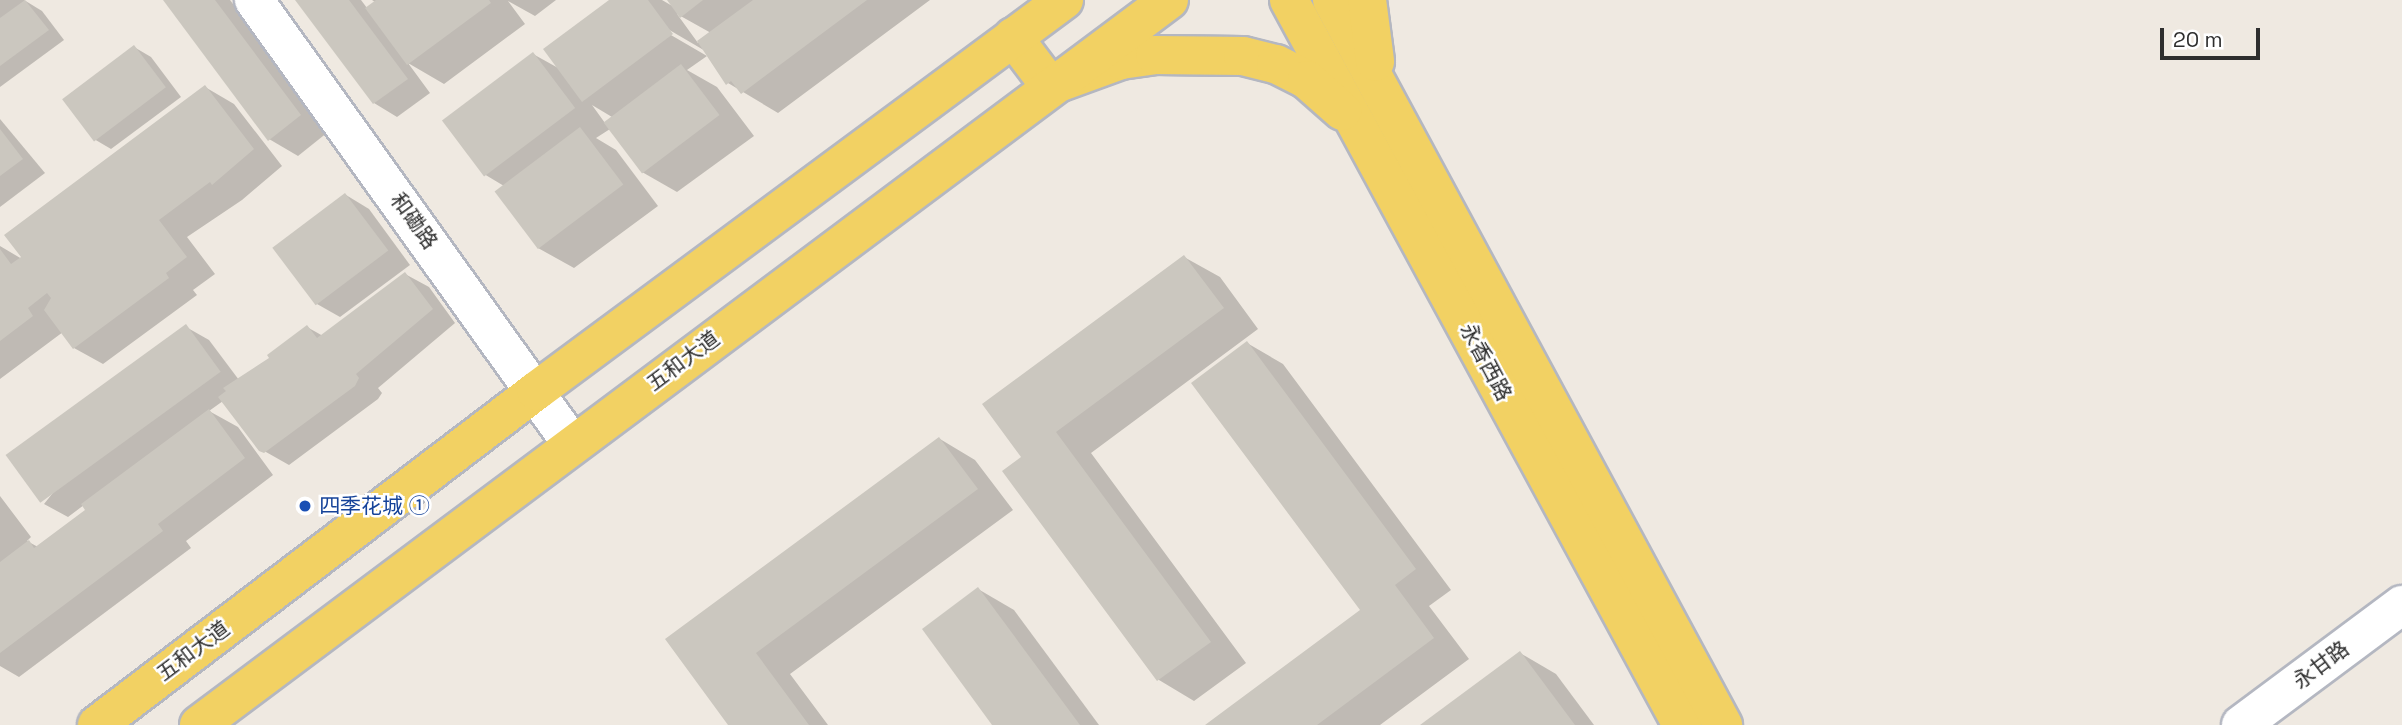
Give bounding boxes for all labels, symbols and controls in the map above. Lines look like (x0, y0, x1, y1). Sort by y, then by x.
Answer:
scale bar (2164, 14, 2264, 58)
text: 20 m (2173, 26, 2223, 53)
street label: 和磡路 (385, 188, 443, 254)
street label: 永香西路 (1455, 319, 1517, 405)
street label: 五和大道 (642, 326, 724, 396)
place label: 四季花城 ① (319, 493, 429, 519)
marker: 四季花城 ① (297, 498, 313, 514)
street label: 五和大道 (152, 616, 234, 686)
street label: 永甘路 (2288, 636, 2354, 694)

